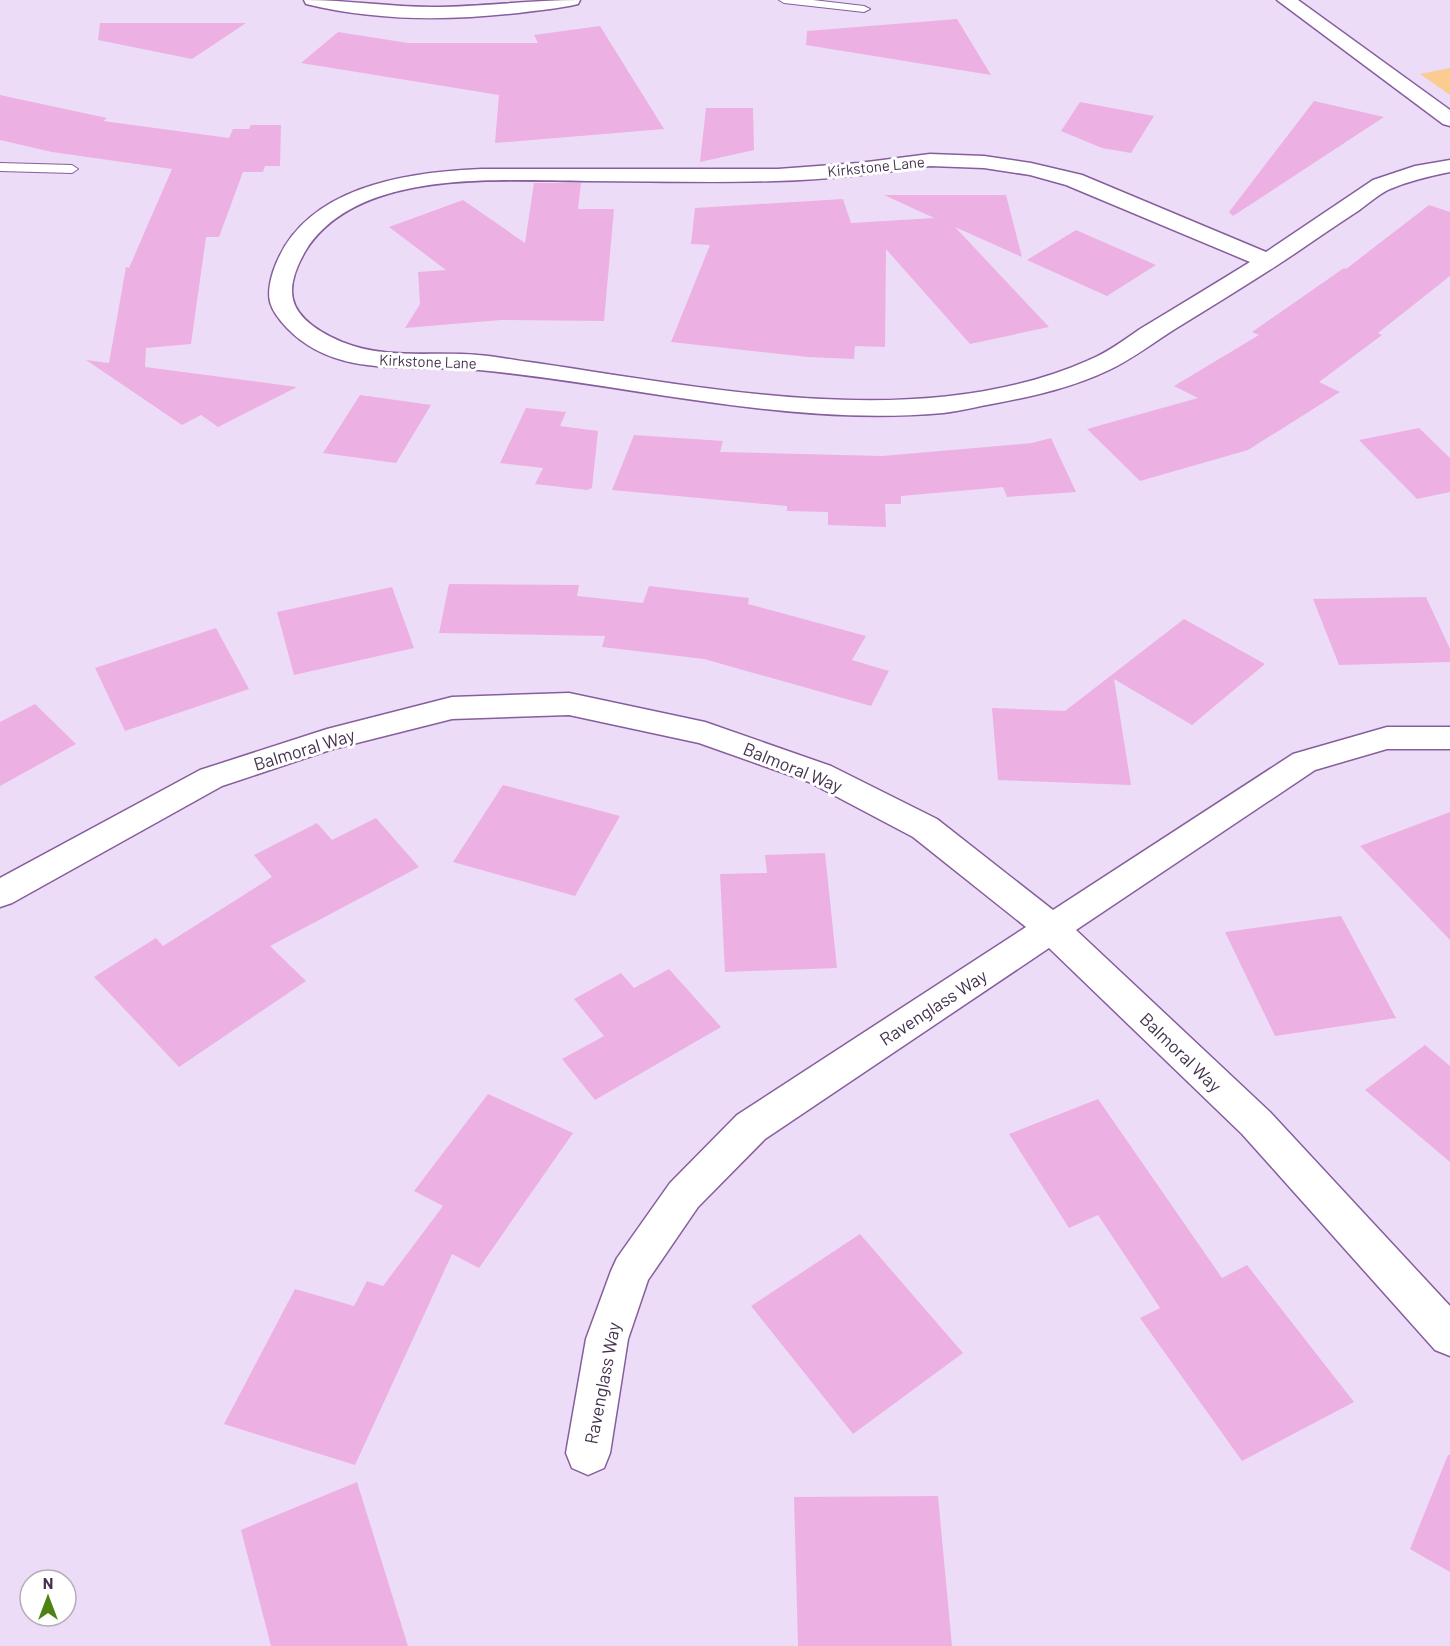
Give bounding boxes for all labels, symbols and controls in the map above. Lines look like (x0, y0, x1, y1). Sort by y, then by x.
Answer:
street label: Kirkstone Lane (826, 152, 926, 180)
street label: Kirkstone Lane (379, 350, 477, 372)
street label: Balmoral Way (251, 723, 357, 775)
street label: Balmoral Way (740, 737, 846, 797)
street label: Ravenglass Way (875, 964, 991, 1050)
street label: Balmoral Way (1136, 1008, 1226, 1096)
street label: Ravenglass Way (579, 1320, 625, 1446)
north arrow (18, 1568, 78, 1628)
text: N (43, 1573, 53, 1592)

